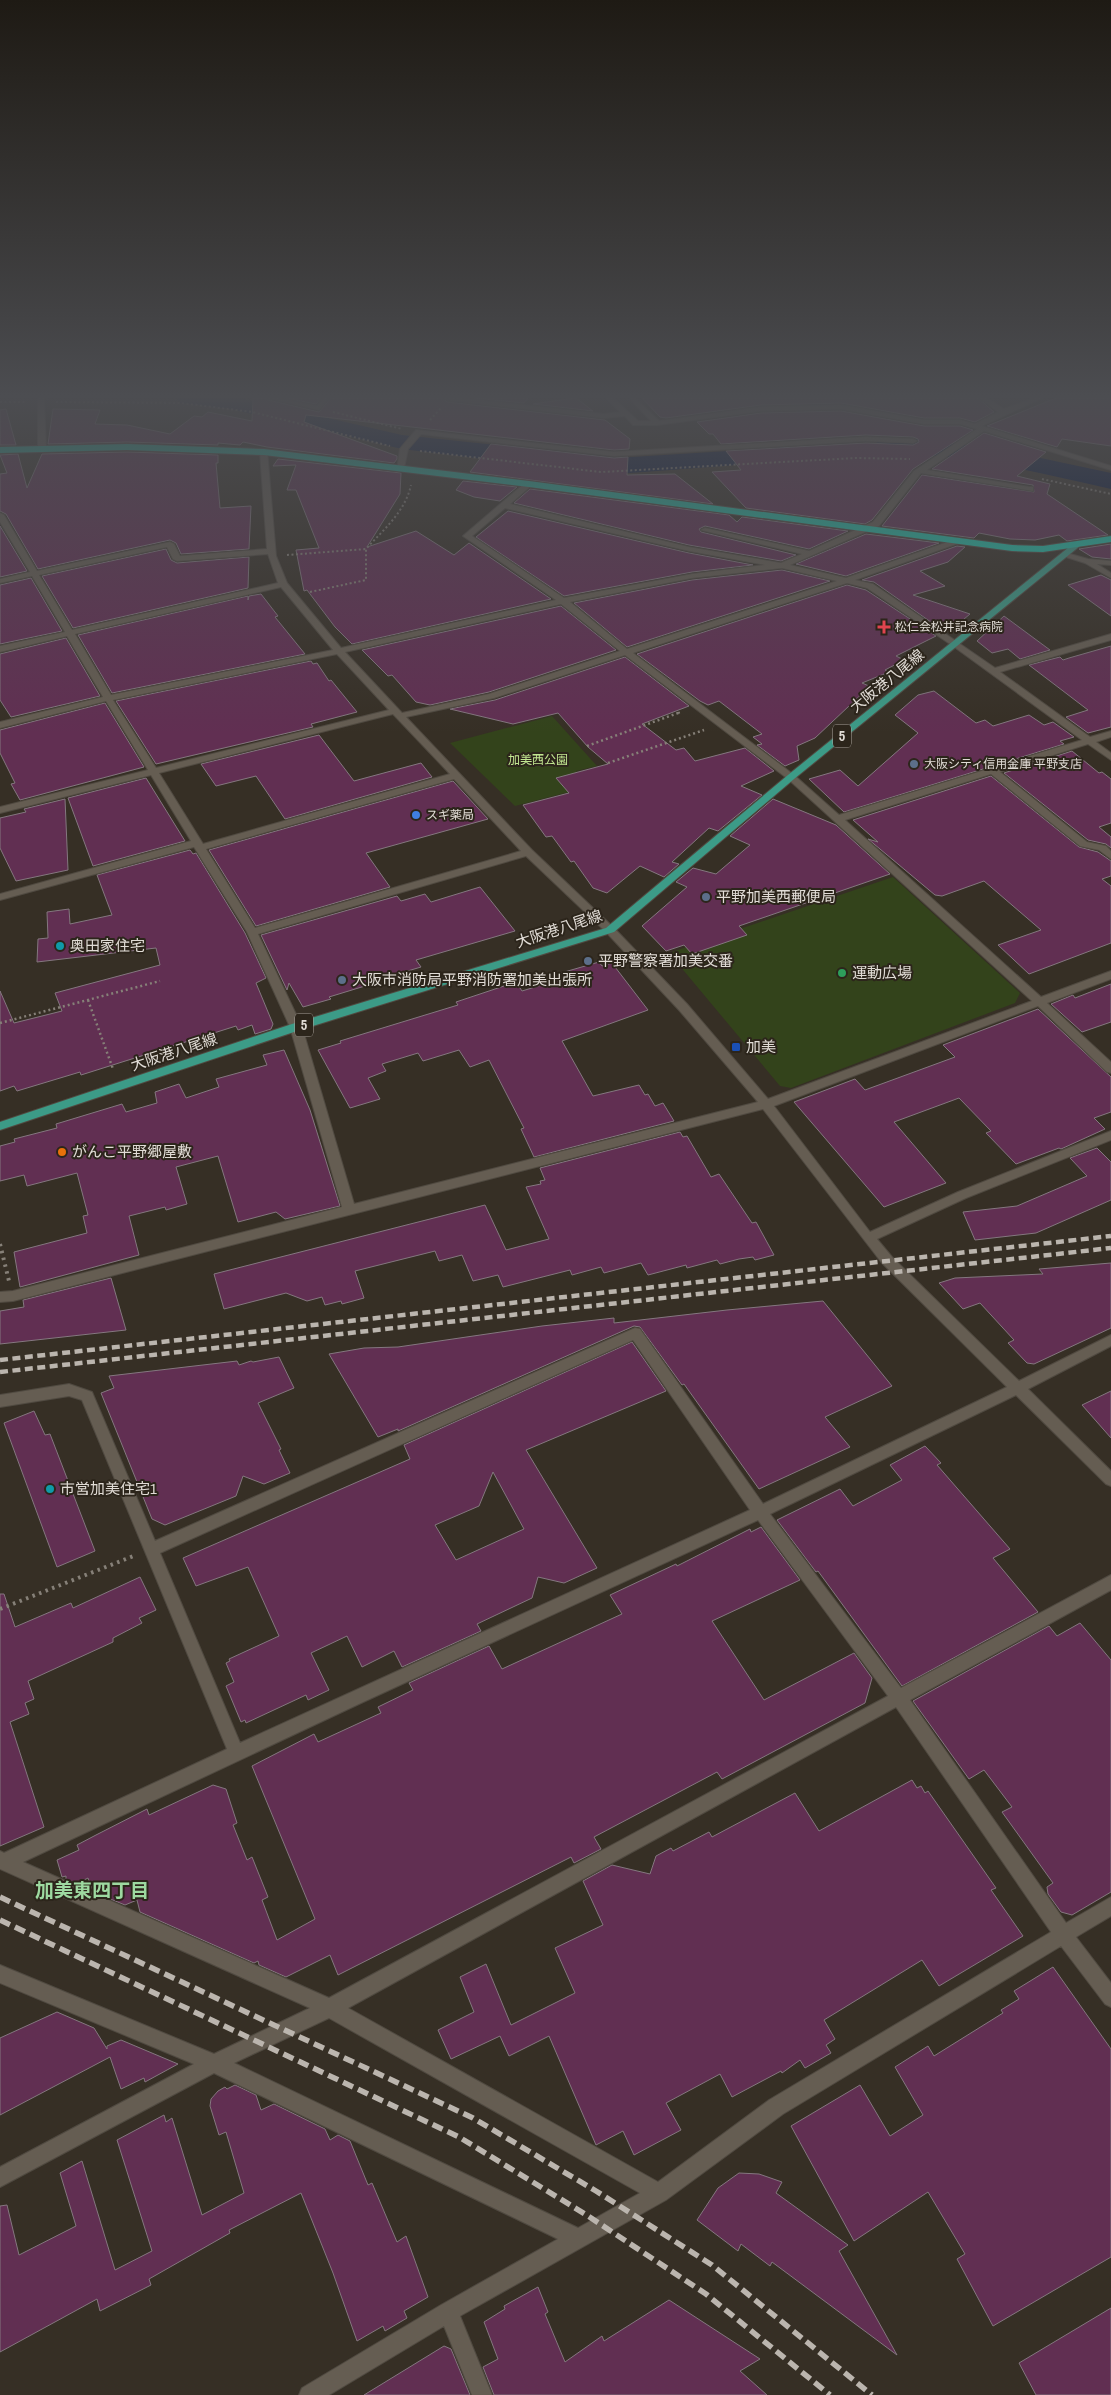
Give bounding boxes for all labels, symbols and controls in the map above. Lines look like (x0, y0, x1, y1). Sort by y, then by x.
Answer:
place label: 松仁会松井記念病院 (895, 619, 1003, 635)
marker: 松仁会松井記念病院 (877, 620, 891, 634)
street label: 大阪港八尾線 (845, 644, 928, 717)
road number: 5 (833, 724, 851, 748)
park label: 加美西公園 (508, 752, 568, 768)
place label: 大阪シティ信用金庫 平野支店 (924, 756, 1082, 772)
marker: 大阪シティ信用金庫 平野支店 (908, 758, 920, 770)
place label: スギ薬局 (426, 807, 474, 823)
marker: スギ薬局 (410, 809, 422, 821)
place label: 平野加美西郵便局 (716, 886, 836, 907)
marker: 平野加美西郵便局 (700, 891, 712, 903)
street label: 大阪港八尾線 (513, 905, 605, 952)
place label: 奥田家住宅 (70, 935, 145, 956)
marker: 奥田家住宅 (54, 940, 66, 952)
place label: 平野警察署加美交番 (598, 950, 733, 971)
marker: 平野警察署加美交番 (582, 955, 594, 967)
place label: 運動広場 (852, 962, 912, 983)
marker: 運動広場 (836, 967, 848, 979)
place label: 大阪市消防局平野消防署加美出張所 (352, 969, 592, 990)
marker: 大阪市消防局平野消防署加美出張所 (336, 974, 348, 986)
road number: 5 (295, 1014, 313, 1036)
street label: 大阪港八尾線 (128, 1028, 220, 1075)
place label: 加美 (746, 1036, 776, 1057)
marker: 加美 (730, 1041, 742, 1053)
place label: がんこ平野郷屋敷 (72, 1141, 192, 1162)
marker: がんこ平野郷屋敷 (56, 1146, 68, 1158)
place label: 市営加美住宅1 (60, 1478, 157, 1499)
marker: 市営加美住宅1 (44, 1483, 56, 1495)
district label: 加美東四丁目 (35, 1877, 149, 1903)

